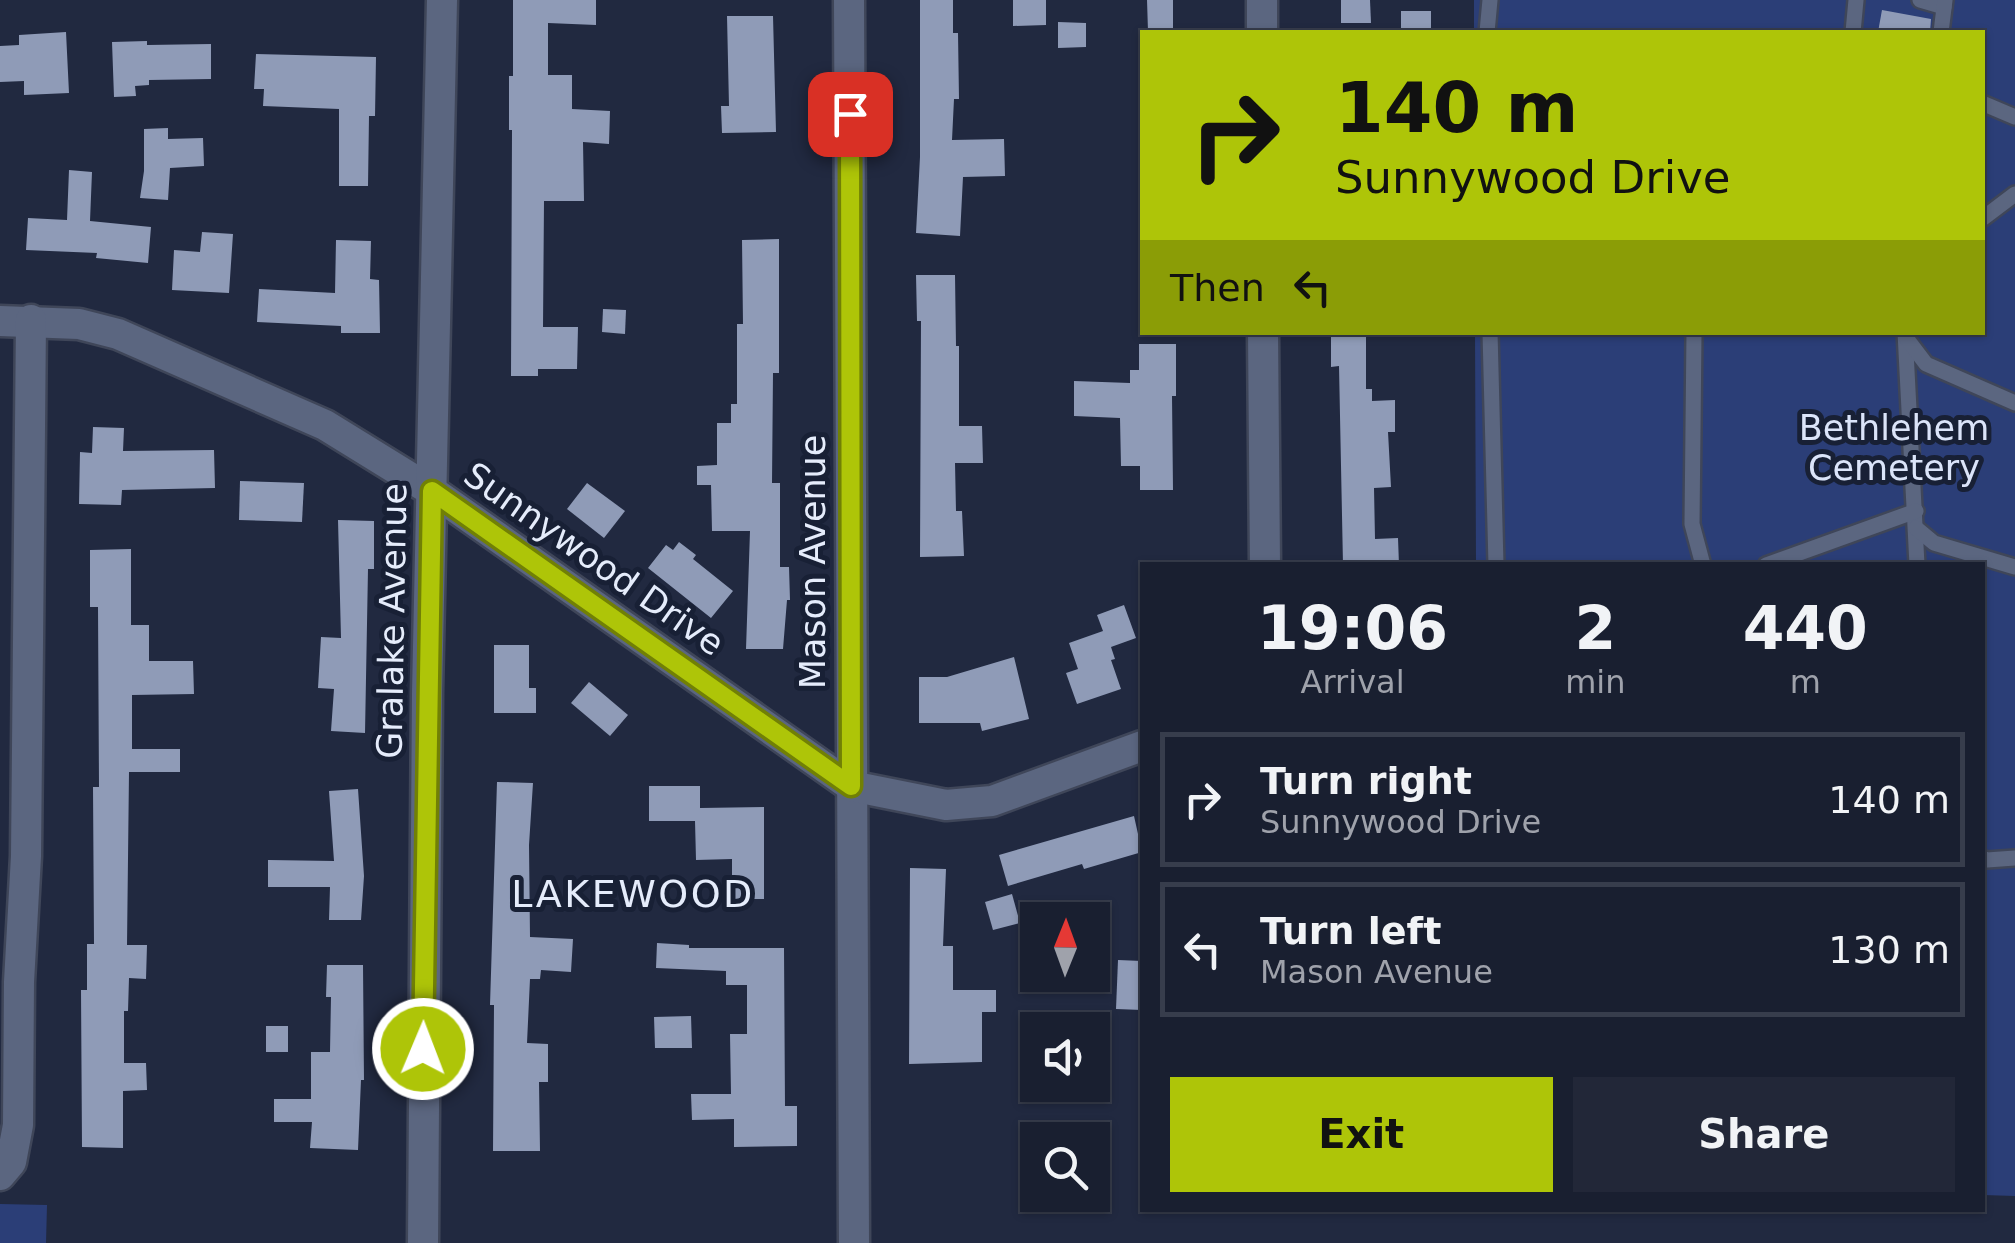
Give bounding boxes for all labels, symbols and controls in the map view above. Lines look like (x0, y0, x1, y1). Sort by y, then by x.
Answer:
text: 140 m (1335, 67, 1578, 149)
icon: right (1170, 70, 1300, 200)
pin (808, 72, 893, 157)
icon: arrive (823, 87, 878, 142)
text: Sunnywood Drive (1335, 151, 1730, 204)
icon: left (1285, 260, 1340, 315)
text: Then (1170, 266, 1265, 310)
park label: Bethlehem Cemetery (1799, 408, 1989, 488)
street label: Mason Avenue (793, 435, 833, 689)
street label: Sunnywood Drive (457, 454, 731, 664)
street label: Gralake Avenue (370, 483, 414, 759)
text: 19:06 (1257, 593, 1448, 663)
text: 2 (1574, 593, 1616, 663)
text: 440 (1743, 593, 1868, 663)
text: Arrival (1301, 663, 1405, 701)
text: min (1565, 663, 1626, 701)
text: m (1790, 663, 1821, 701)
text: Turn right (1260, 759, 1472, 803)
icon: right (1175, 772, 1230, 827)
text: 140 m (1828, 778, 1950, 822)
text: Sunnywood Drive (1260, 803, 1541, 841)
district label: LAKEWOOD (511, 872, 755, 916)
north arrow (1020, 902, 1110, 992)
map controls (1020, 902, 1110, 1212)
text: Turn left (1260, 909, 1441, 953)
icon: left (1175, 922, 1230, 977)
text: 130 m (1828, 928, 1950, 972)
text: Mason Avenue (1260, 953, 1493, 991)
position arrow (371, 997, 475, 1101)
button: sound (1020, 1012, 1110, 1102)
button: Exit (1170, 1077, 1553, 1192)
button: Share (1573, 1077, 1955, 1192)
button: search (1020, 1122, 1110, 1212)

